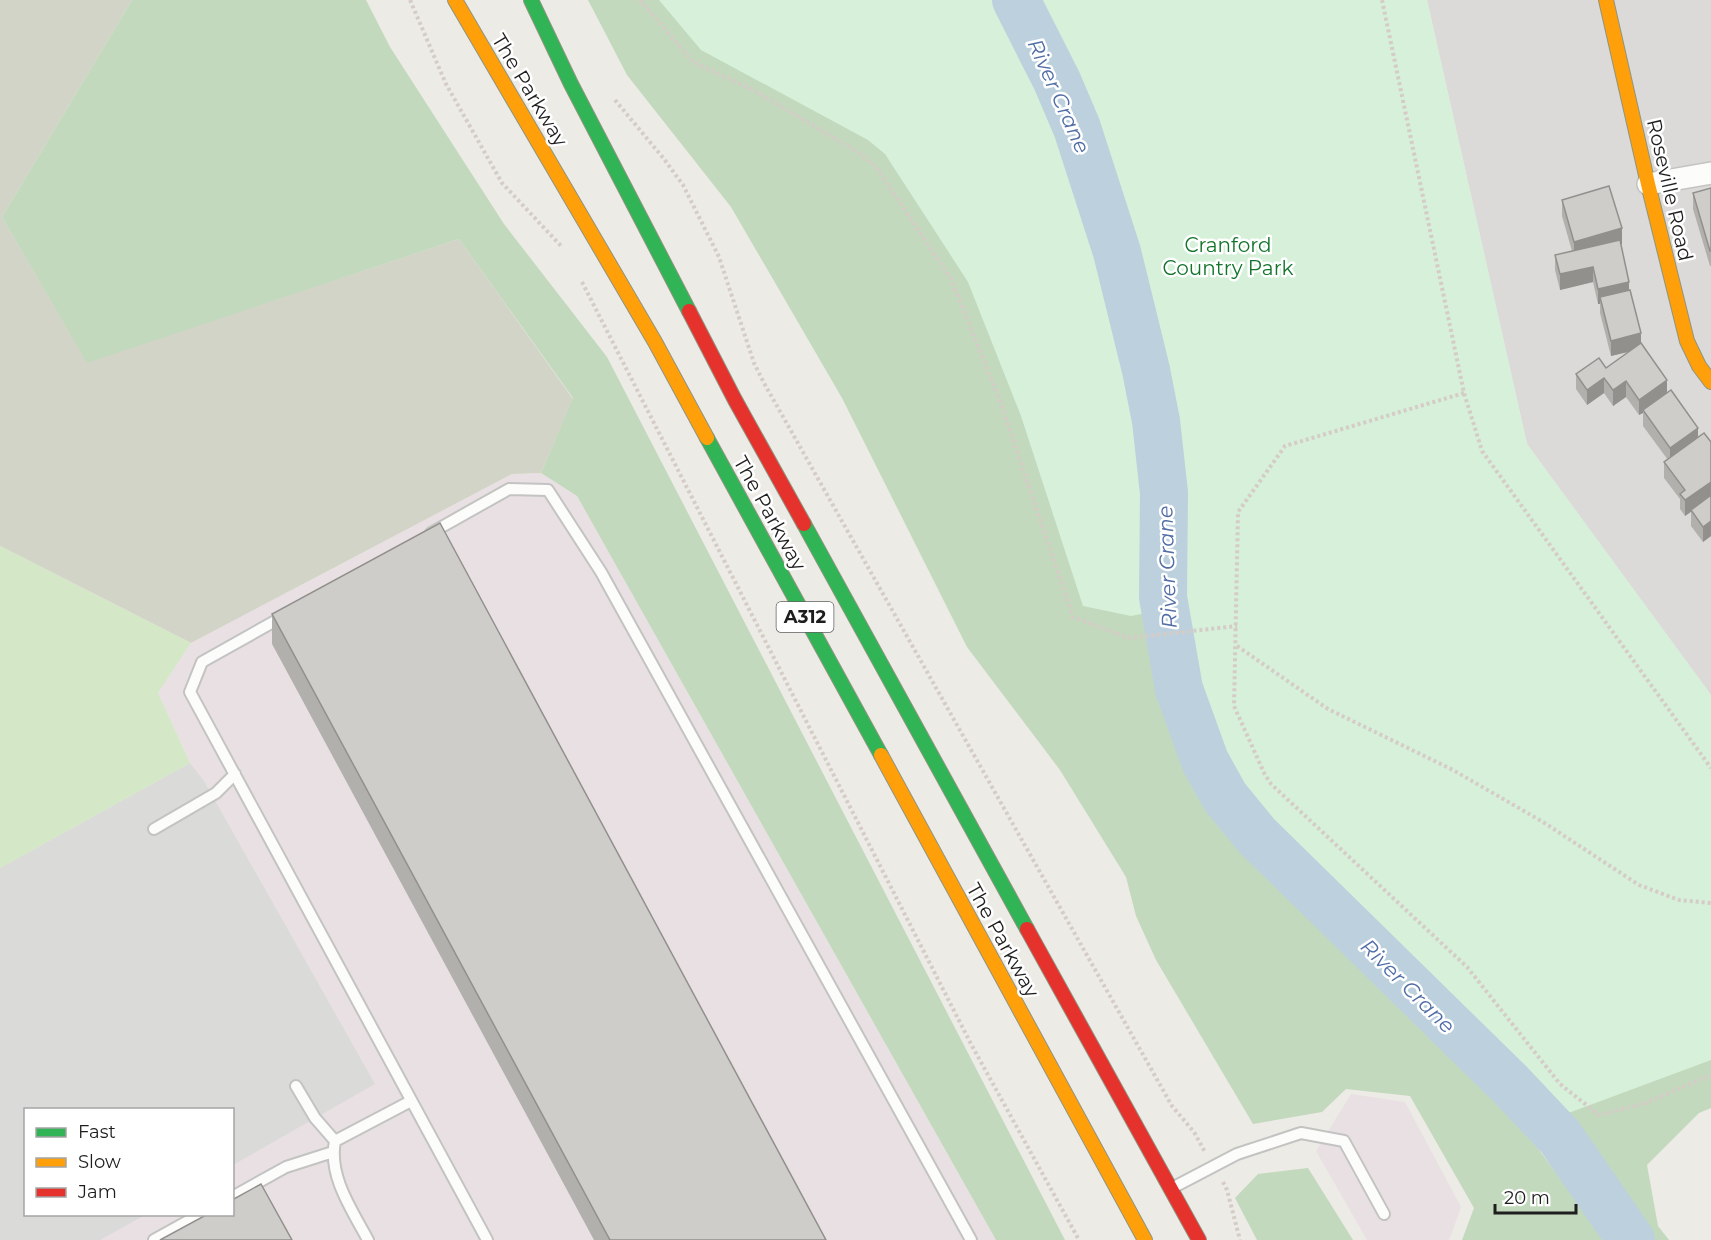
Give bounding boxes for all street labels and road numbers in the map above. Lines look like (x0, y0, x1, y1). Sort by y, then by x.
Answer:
street label: The Parkway (487, 29, 573, 151)
street label: Roseville Road (1642, 117, 1698, 263)
street label: The Parkway (729, 452, 811, 574)
road number: A312 (776, 602, 834, 632)
street label: The Parkway (962, 879, 1044, 1001)

